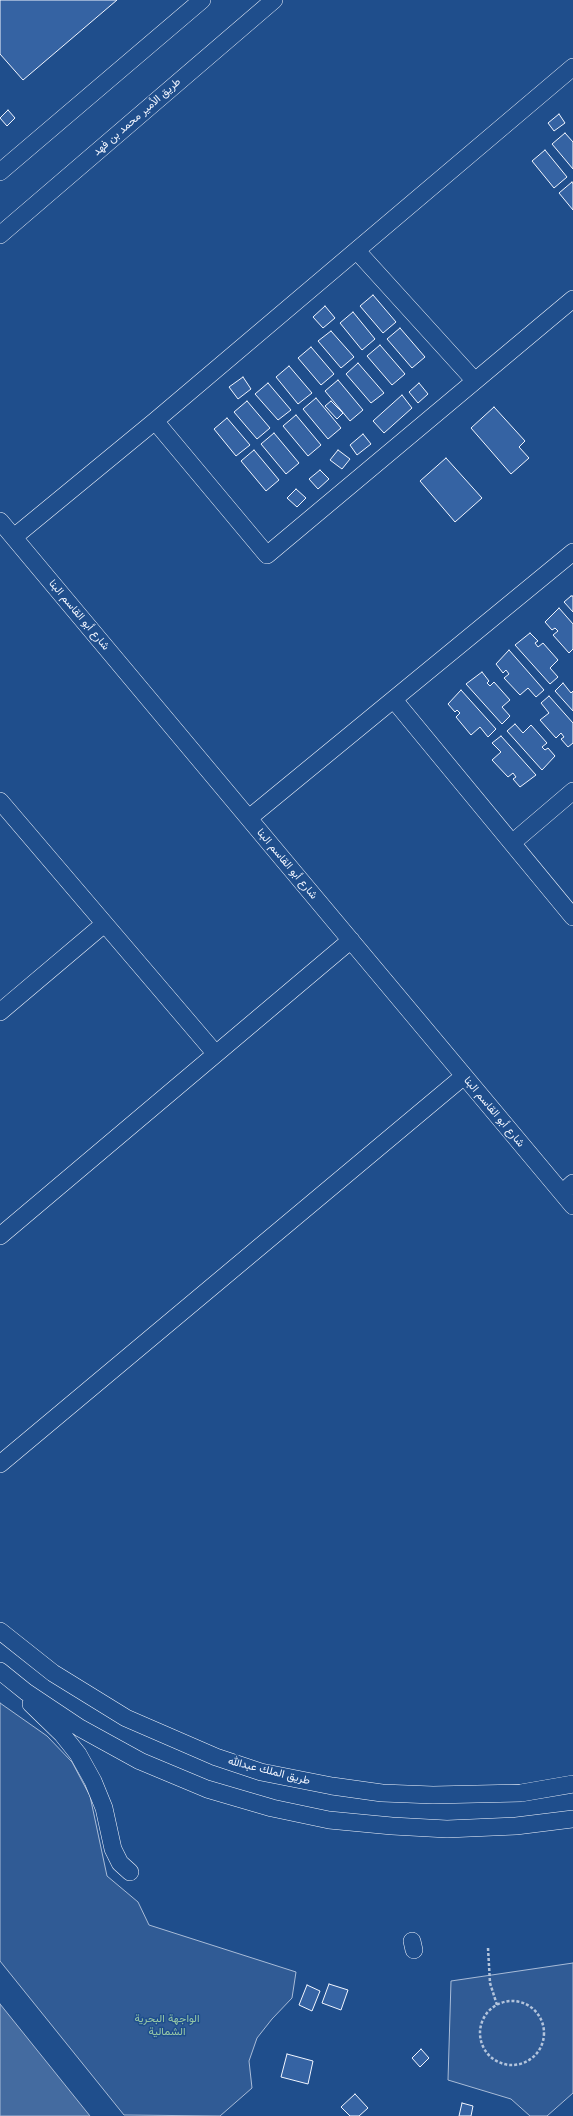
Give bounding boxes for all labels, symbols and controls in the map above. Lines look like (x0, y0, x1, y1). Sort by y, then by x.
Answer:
street label: طريق الأمير محمد بن فهد (90, 75, 184, 159)
street label: شارع أبو القاسم البنا (46, 577, 112, 653)
street label: شارع أبو القاسم البنا (254, 826, 320, 902)
street label: شارع أبو القاسم البنا (461, 1074, 527, 1150)
street label: طريق الملك عبدالله (227, 1754, 311, 1788)
park label: الواجهة البحرية الشمالية (134, 2012, 200, 2038)

